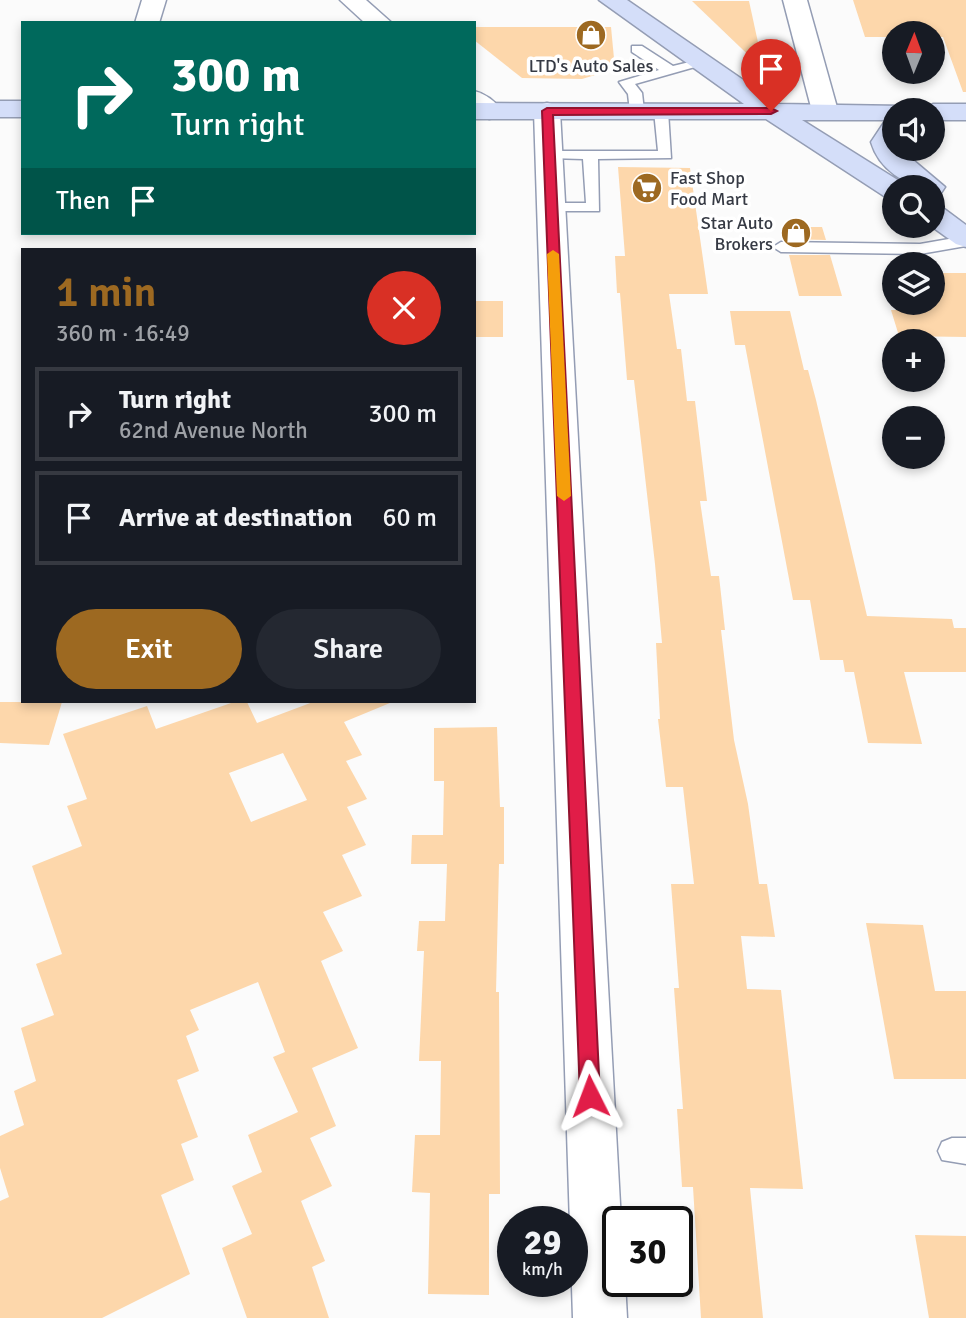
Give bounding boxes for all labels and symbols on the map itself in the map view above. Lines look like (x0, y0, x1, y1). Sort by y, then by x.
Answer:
shop icon: LTD's Auto Sales (574, 18, 608, 52)
north arrow (882, 21, 945, 84)
pin (741, 39, 801, 111)
place label: LTD's Auto Sales (529, 55, 653, 77)
place label: Fast Shop Food Mart (670, 167, 748, 210)
supermarket icon: Fast Shop Food Mart (630, 171, 664, 205)
place label: Star Auto Brokers (701, 212, 773, 255)
shop icon: Star Auto Brokers (779, 216, 813, 250)
position arrow (553, 1059, 627, 1133)
speed limit sign: 30 (602, 1206, 693, 1297)

